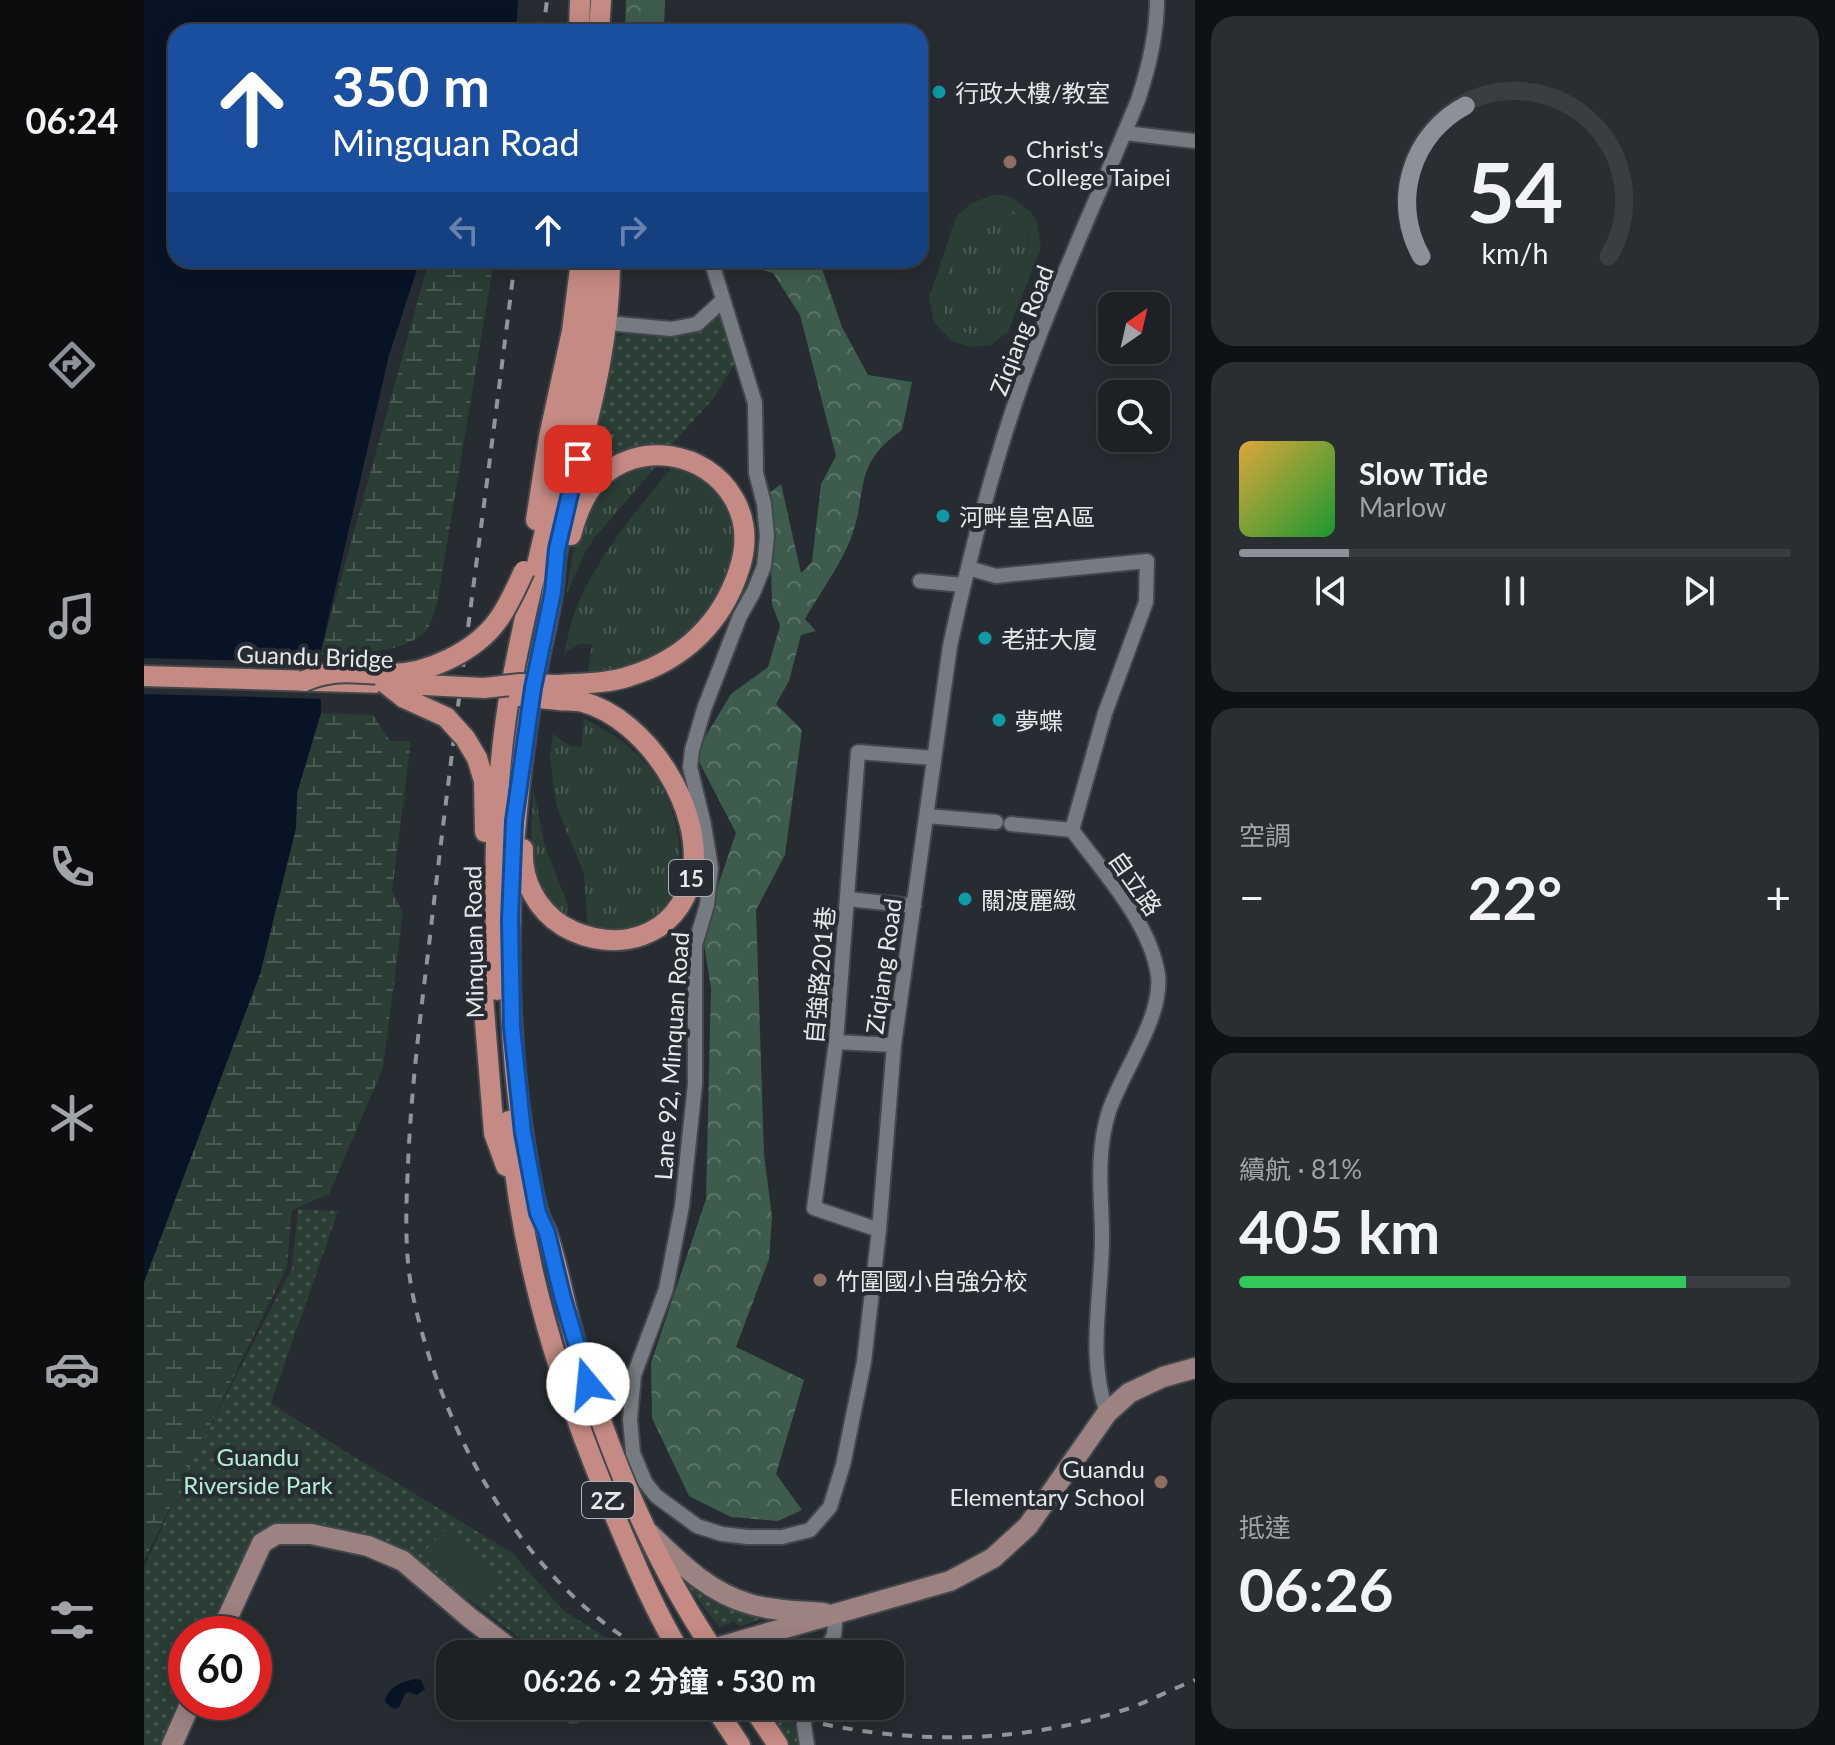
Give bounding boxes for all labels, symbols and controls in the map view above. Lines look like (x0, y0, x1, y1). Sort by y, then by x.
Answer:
text: 350 m (332, 52, 490, 119)
icon: ahead (200, 56, 304, 160)
place label: 行政大樓/教室 (955, 78, 1110, 107)
marker: 行政大樓/教室 (930, 83, 948, 101)
text: 06:24 (26, 98, 118, 142)
text: Mingquan Road (332, 120, 580, 164)
place label: Christ's College Taipei (1026, 134, 1171, 191)
text: 54 (1467, 140, 1563, 240)
marker: Christ's College Taipei (1001, 153, 1019, 171)
icon: left (442, 208, 486, 252)
icon: ahead (526, 208, 570, 252)
icon: right (610, 208, 654, 252)
text: km/h (1482, 236, 1548, 270)
street label: Ziqiang Road (983, 261, 1059, 399)
north arrow (1098, 292, 1170, 364)
map controls (1098, 292, 1170, 452)
icon: directions (44, 337, 100, 393)
button: search (1098, 380, 1170, 452)
pin (544, 425, 612, 493)
icon: arrive (556, 437, 600, 481)
text: Slow Tide (1359, 455, 1488, 491)
text: Marlow (1359, 491, 1446, 523)
place label: 河畔皇宮A區 (959, 502, 1095, 531)
marker: 河畔皇宮A區 (934, 507, 952, 525)
icon: previous (1309, 569, 1353, 613)
icon: pause (1493, 569, 1537, 613)
icon: next (1677, 569, 1721, 613)
icon: music (44, 588, 100, 644)
place label: 老莊大廈 (1001, 624, 1097, 653)
marker: 老莊大廈 (976, 629, 994, 647)
street label: Guandu Bridge (236, 639, 394, 673)
place label: 夢蝶 (1015, 706, 1063, 735)
marker: 夢蝶 (990, 711, 1008, 729)
text: 空調 (1239, 819, 1291, 851)
icon: phone (44, 839, 100, 895)
street label: 自立路 (1103, 845, 1169, 921)
road number: 15 (669, 860, 713, 896)
text: 22° (1468, 861, 1562, 933)
street label: Minquan Road (457, 865, 489, 1019)
text: − (1239, 871, 1265, 923)
text: + (1765, 871, 1791, 923)
place label: 關渡麗緻 (981, 885, 1077, 914)
marker: 關渡麗緻 (956, 890, 974, 908)
street label: Ziqiang Road (859, 896, 907, 1036)
street label: 自強路201巷 (799, 905, 839, 1045)
street label: Lane 92, Minquan Road (648, 931, 694, 1181)
icon: climate (44, 1090, 100, 1146)
text: 續航 · 81% (1239, 1153, 1362, 1185)
text: 405 km (1239, 1195, 1440, 1267)
place label: 竹圍國小自強分校 (836, 1266, 1028, 1295)
marker: 竹圍國小自強分校 (811, 1271, 829, 1289)
icon: car (44, 1341, 100, 1397)
position arrow (546, 1342, 630, 1426)
park label: Guandu Riverside Park (183, 1442, 333, 1499)
place label: Guandu Elementary School (949, 1454, 1145, 1511)
marker: Guandu Elementary School (1152, 1473, 1170, 1491)
road number: 2乙 (582, 1482, 634, 1518)
text: 抵達 (1239, 1511, 1291, 1543)
text: 06:26 (1239, 1553, 1394, 1625)
icon: filters (44, 1592, 100, 1648)
speed limit sign: 60 (168, 1616, 272, 1720)
text: 06:26 · 2 分鐘 · 530 m (524, 1662, 816, 1698)

